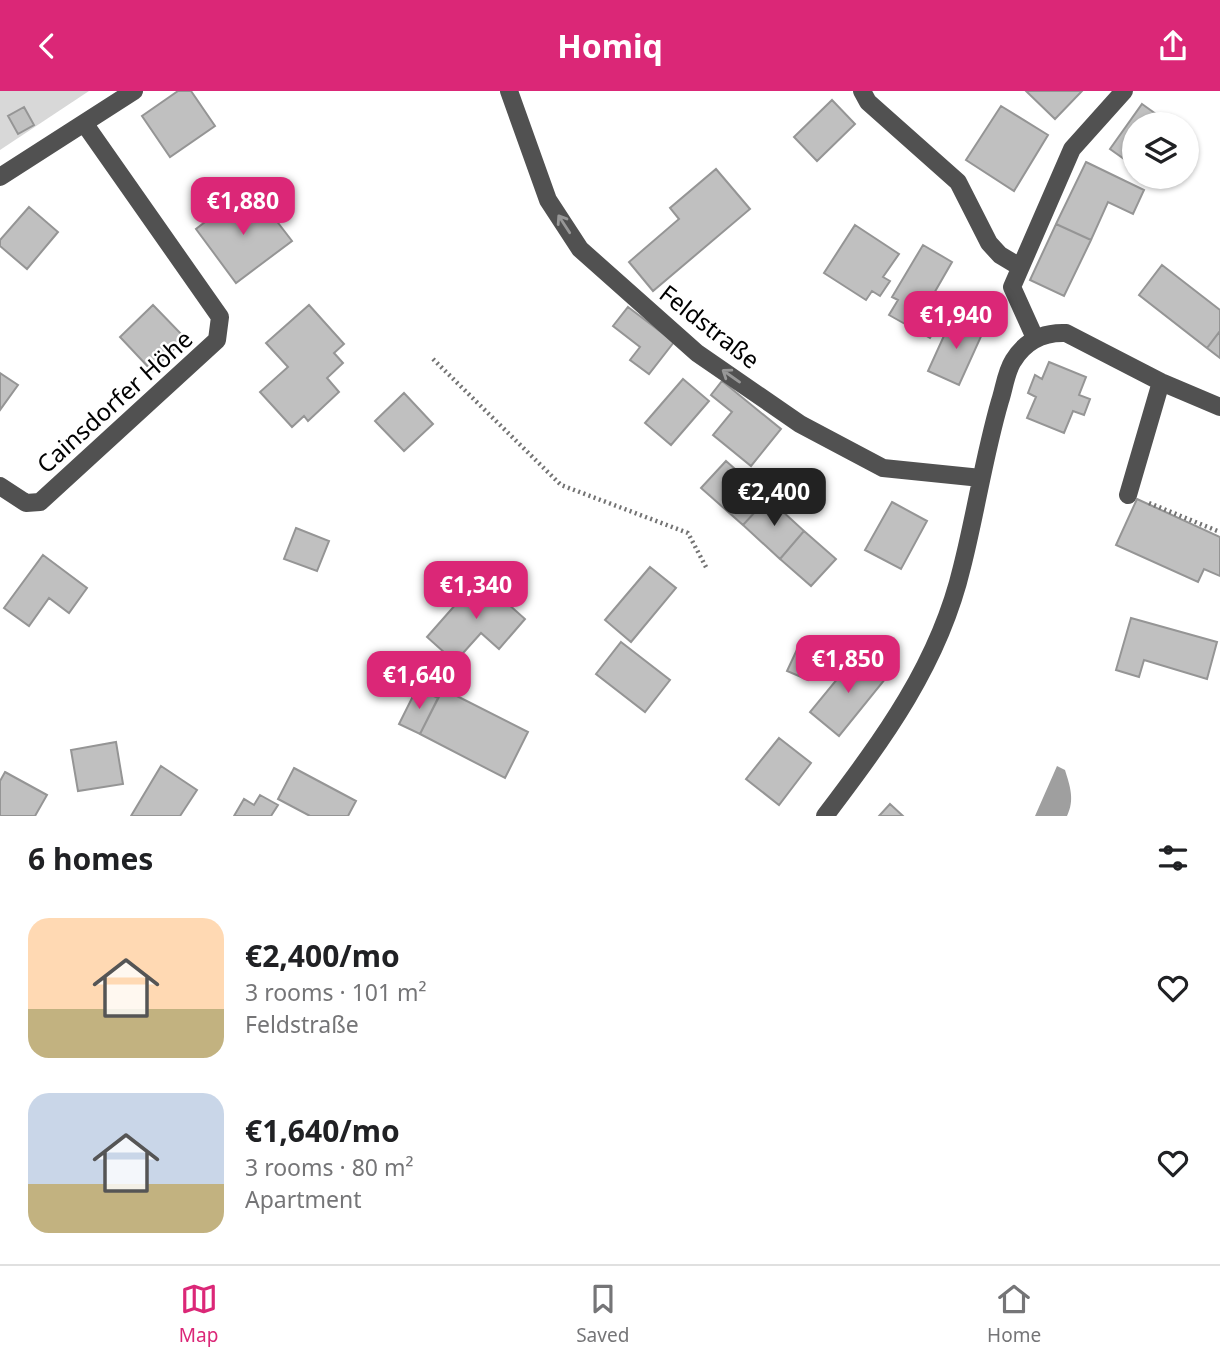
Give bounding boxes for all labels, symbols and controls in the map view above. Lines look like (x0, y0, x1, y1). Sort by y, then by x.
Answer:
text: Homiq (557, 24, 663, 67)
icon: back (28, 27, 66, 65)
icon: share (1154, 27, 1192, 65)
map controls (1122, 112, 1199, 189)
button: layers (1122, 112, 1199, 189)
pin: €1,880 (186, 177, 300, 237)
text: €1,880 (207, 184, 279, 216)
one-way arrow (556, 215, 571, 234)
street label: Feldstraße (653, 276, 767, 376)
pin: €1,940 (899, 292, 1013, 351)
text: €1,940 (920, 298, 992, 330)
street label: Cainsdorfer Höhe (29, 322, 199, 480)
one-way arrow (722, 369, 741, 383)
pin: €2,400 (717, 469, 831, 528)
text: €2,400 (738, 475, 810, 507)
pin: €1,340 (419, 561, 533, 621)
text: €1,340 (440, 568, 512, 600)
pin: €1,850 (791, 635, 905, 695)
text: €1,850 (812, 642, 884, 674)
pin: €1,640 (362, 651, 476, 711)
text: €1,640 (383, 658, 455, 690)
text: 6 homes (28, 838, 153, 879)
icon: filters (1154, 839, 1192, 877)
text: €2,400/mo (245, 935, 400, 976)
icon: home (84, 946, 168, 1030)
icon: heart (1154, 969, 1192, 1007)
text: 3 rooms · 101 m² (245, 976, 427, 1008)
text: Feldstraße (245, 1008, 359, 1040)
text: €1,640/mo (245, 1110, 400, 1151)
icon: home (84, 1121, 168, 1205)
icon: heart (1154, 1144, 1192, 1182)
text: 3 rooms · 80 m² (245, 1151, 414, 1183)
text: Apartment (245, 1183, 362, 1215)
tab: Map (179, 1280, 218, 1348)
tab: Saved (576, 1280, 629, 1348)
tab: Home (987, 1280, 1041, 1348)

